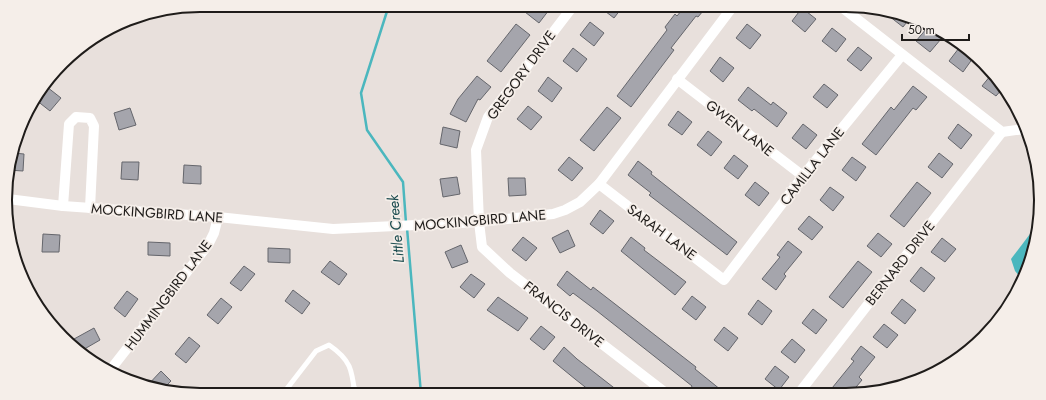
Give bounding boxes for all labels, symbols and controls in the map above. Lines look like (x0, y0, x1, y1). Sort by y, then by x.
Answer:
scale bar (902, 16, 969, 42)
text: 50 m (908, 21, 935, 39)
street label: GREGORY DRIVE (482, 26, 560, 124)
street label: GWEN LANE (702, 95, 778, 161)
street label: CAMILLA LANE (775, 123, 849, 209)
water label: Little Creek (382, 193, 410, 264)
street label: MOCKINGBIRD LANE (90, 198, 224, 228)
street label: SARAH LANE (623, 199, 701, 265)
street label: MOCKINGBIRD LANE (413, 204, 547, 236)
street label: BERNARD DRIVE (860, 216, 940, 310)
street label: HUMMINGBIRD LANE (120, 236, 216, 354)
street label: FRANCIS DRIVE (519, 276, 609, 352)

